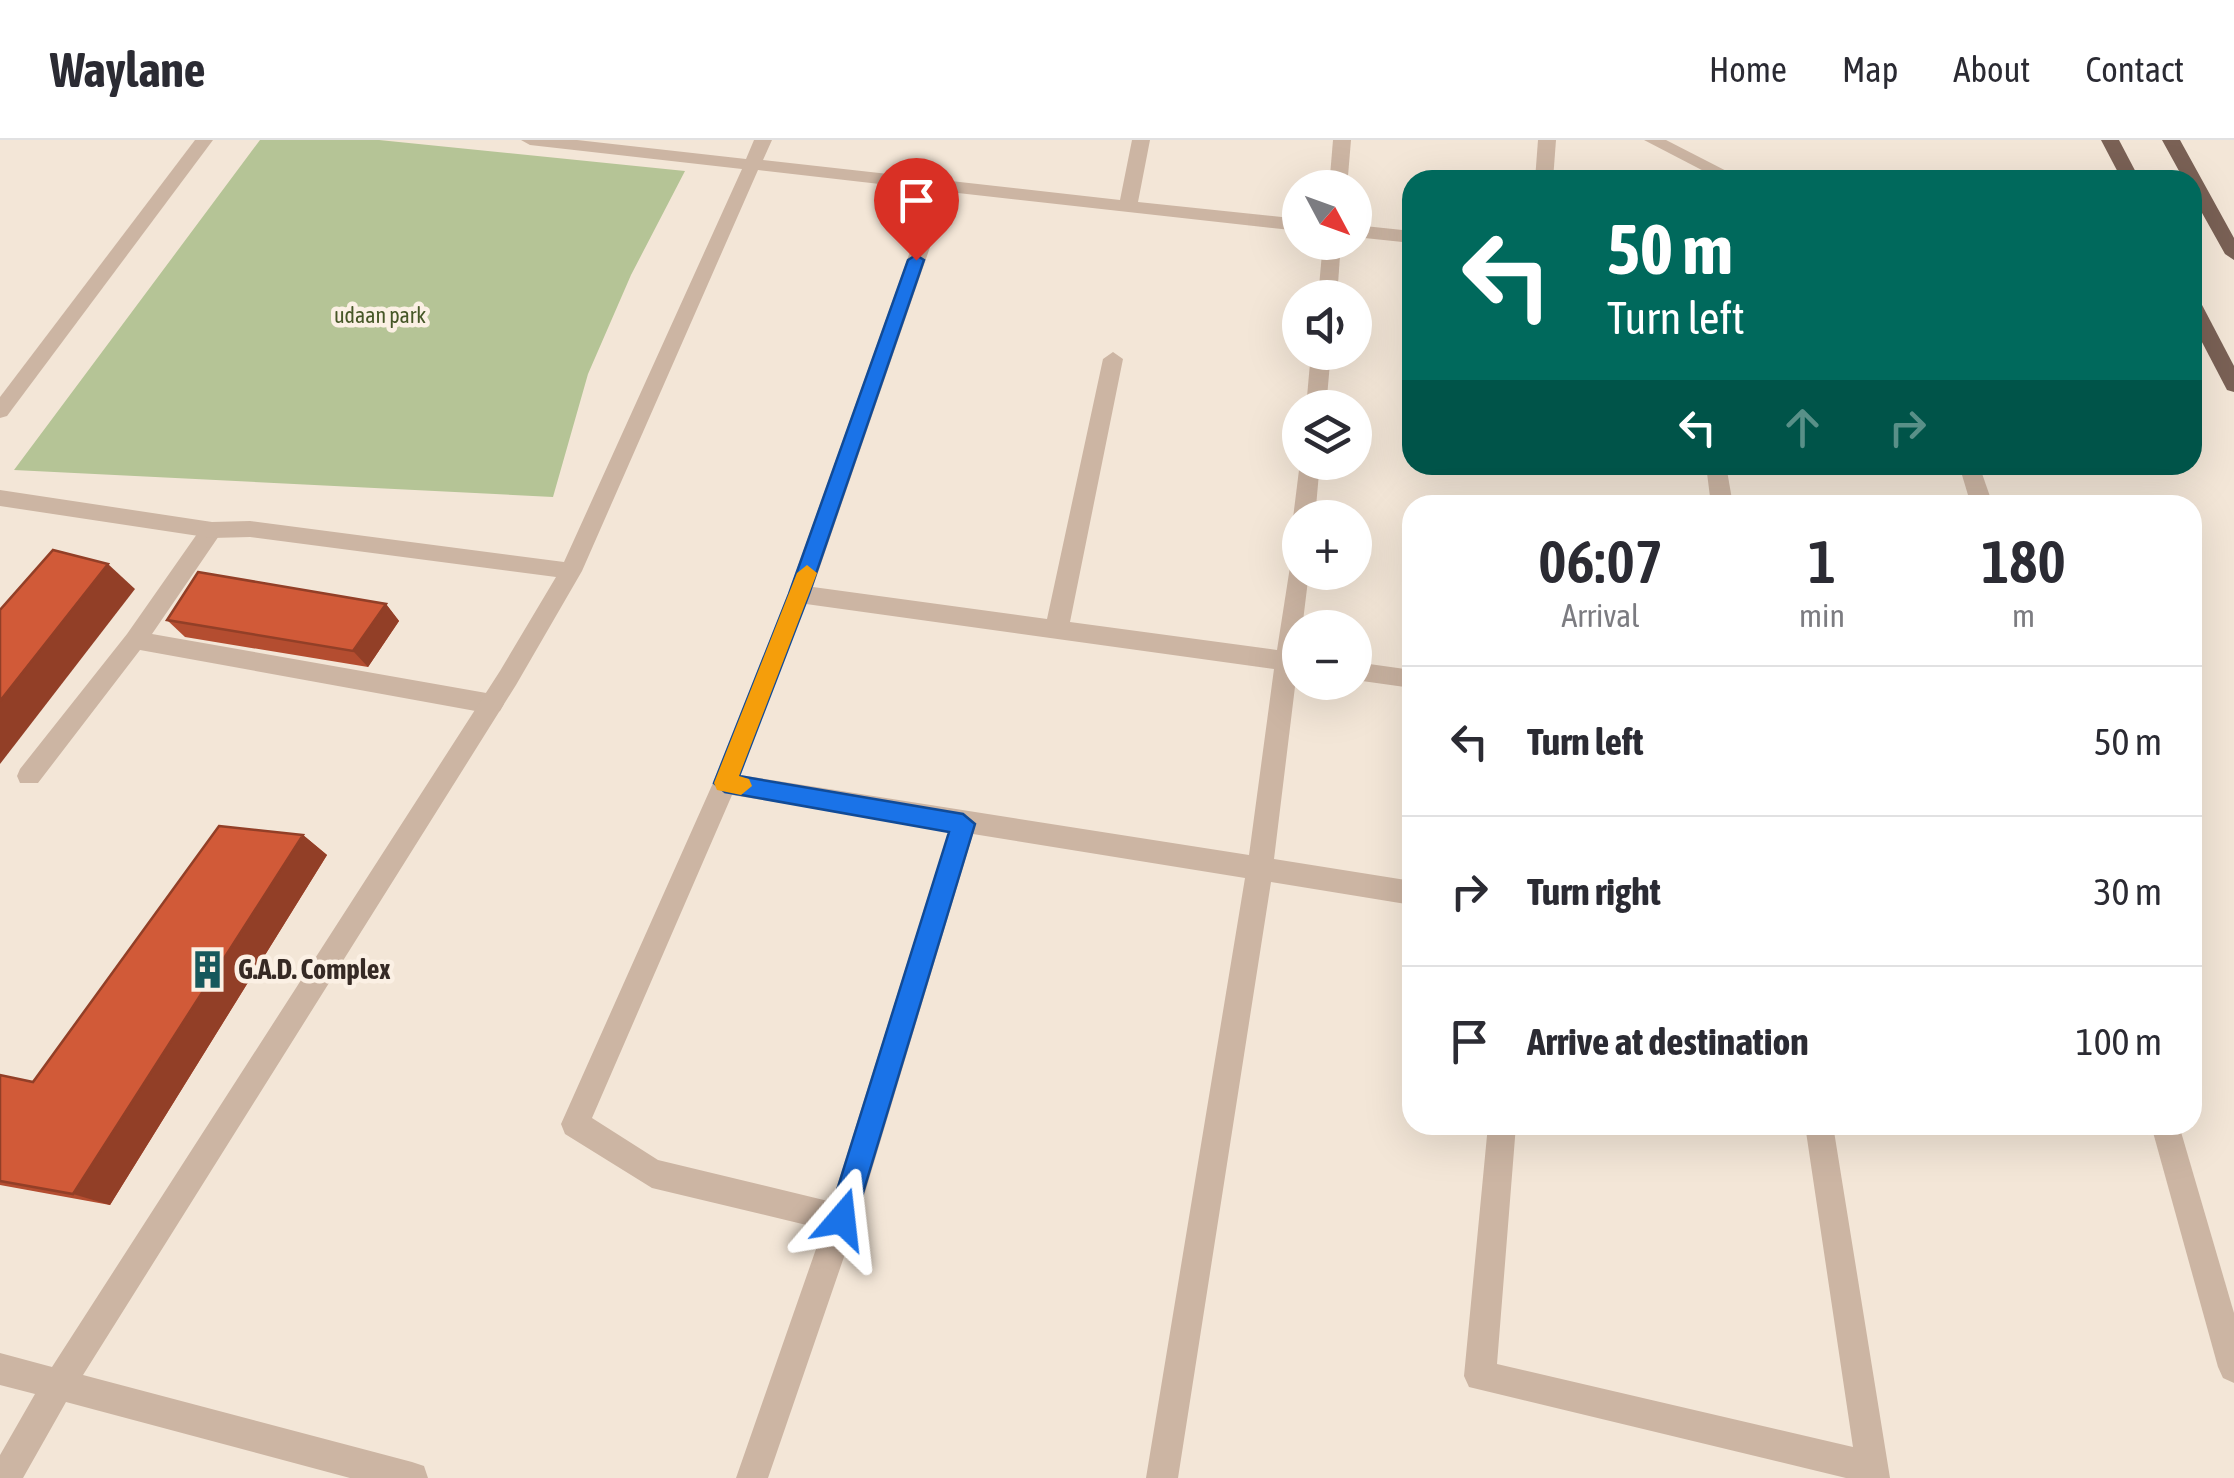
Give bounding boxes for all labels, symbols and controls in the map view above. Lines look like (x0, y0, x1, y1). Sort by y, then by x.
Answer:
text: Waylane (50, 42, 206, 97)
text: Home (1709, 49, 1787, 89)
text: Map (1842, 49, 1898, 89)
text: About (1953, 49, 2030, 89)
text: Contact (2085, 49, 2184, 89)
pin (874, 158, 959, 261)
north arrow (1282, 170, 1372, 260)
map controls (1282, 170, 1372, 700)
icon: arrive (889, 173, 944, 228)
text: 50 m (1607, 209, 1733, 289)
icon: left (1442, 210, 1572, 340)
button: sound (1282, 280, 1372, 370)
text: Turn left (1607, 292, 1745, 344)
park label: udaan park (334, 302, 426, 328)
button: layers (1282, 390, 1372, 480)
icon: left (1670, 400, 1725, 455)
icon: ahead (1775, 400, 1830, 455)
icon: right (1880, 400, 1935, 455)
button: + (1282, 500, 1372, 590)
text: 06:07 (1538, 527, 1663, 596)
text: 1 (1808, 527, 1836, 596)
text: 180 (1981, 527, 2066, 596)
text: Arrival (1561, 597, 1640, 634)
text: min (1799, 597, 1845, 634)
text: m (2012, 597, 2035, 634)
button: − (1282, 610, 1372, 700)
icon: left (1442, 714, 1497, 769)
text: Turn left (1527, 720, 1643, 763)
text: 50 m (2094, 720, 2162, 763)
icon: right (1442, 864, 1497, 919)
text: Turn right (1527, 870, 1661, 913)
text: 30 m (2094, 870, 2162, 913)
building icon: G.A.D. Complex (187, 948, 229, 990)
place label: G.A.D. Complex (238, 953, 391, 985)
icon: arrive (1442, 1014, 1497, 1069)
text: Arrive at destination (1527, 1020, 1809, 1063)
text: 100 m (2076, 1020, 2162, 1063)
position arrow (790, 1167, 894, 1271)

